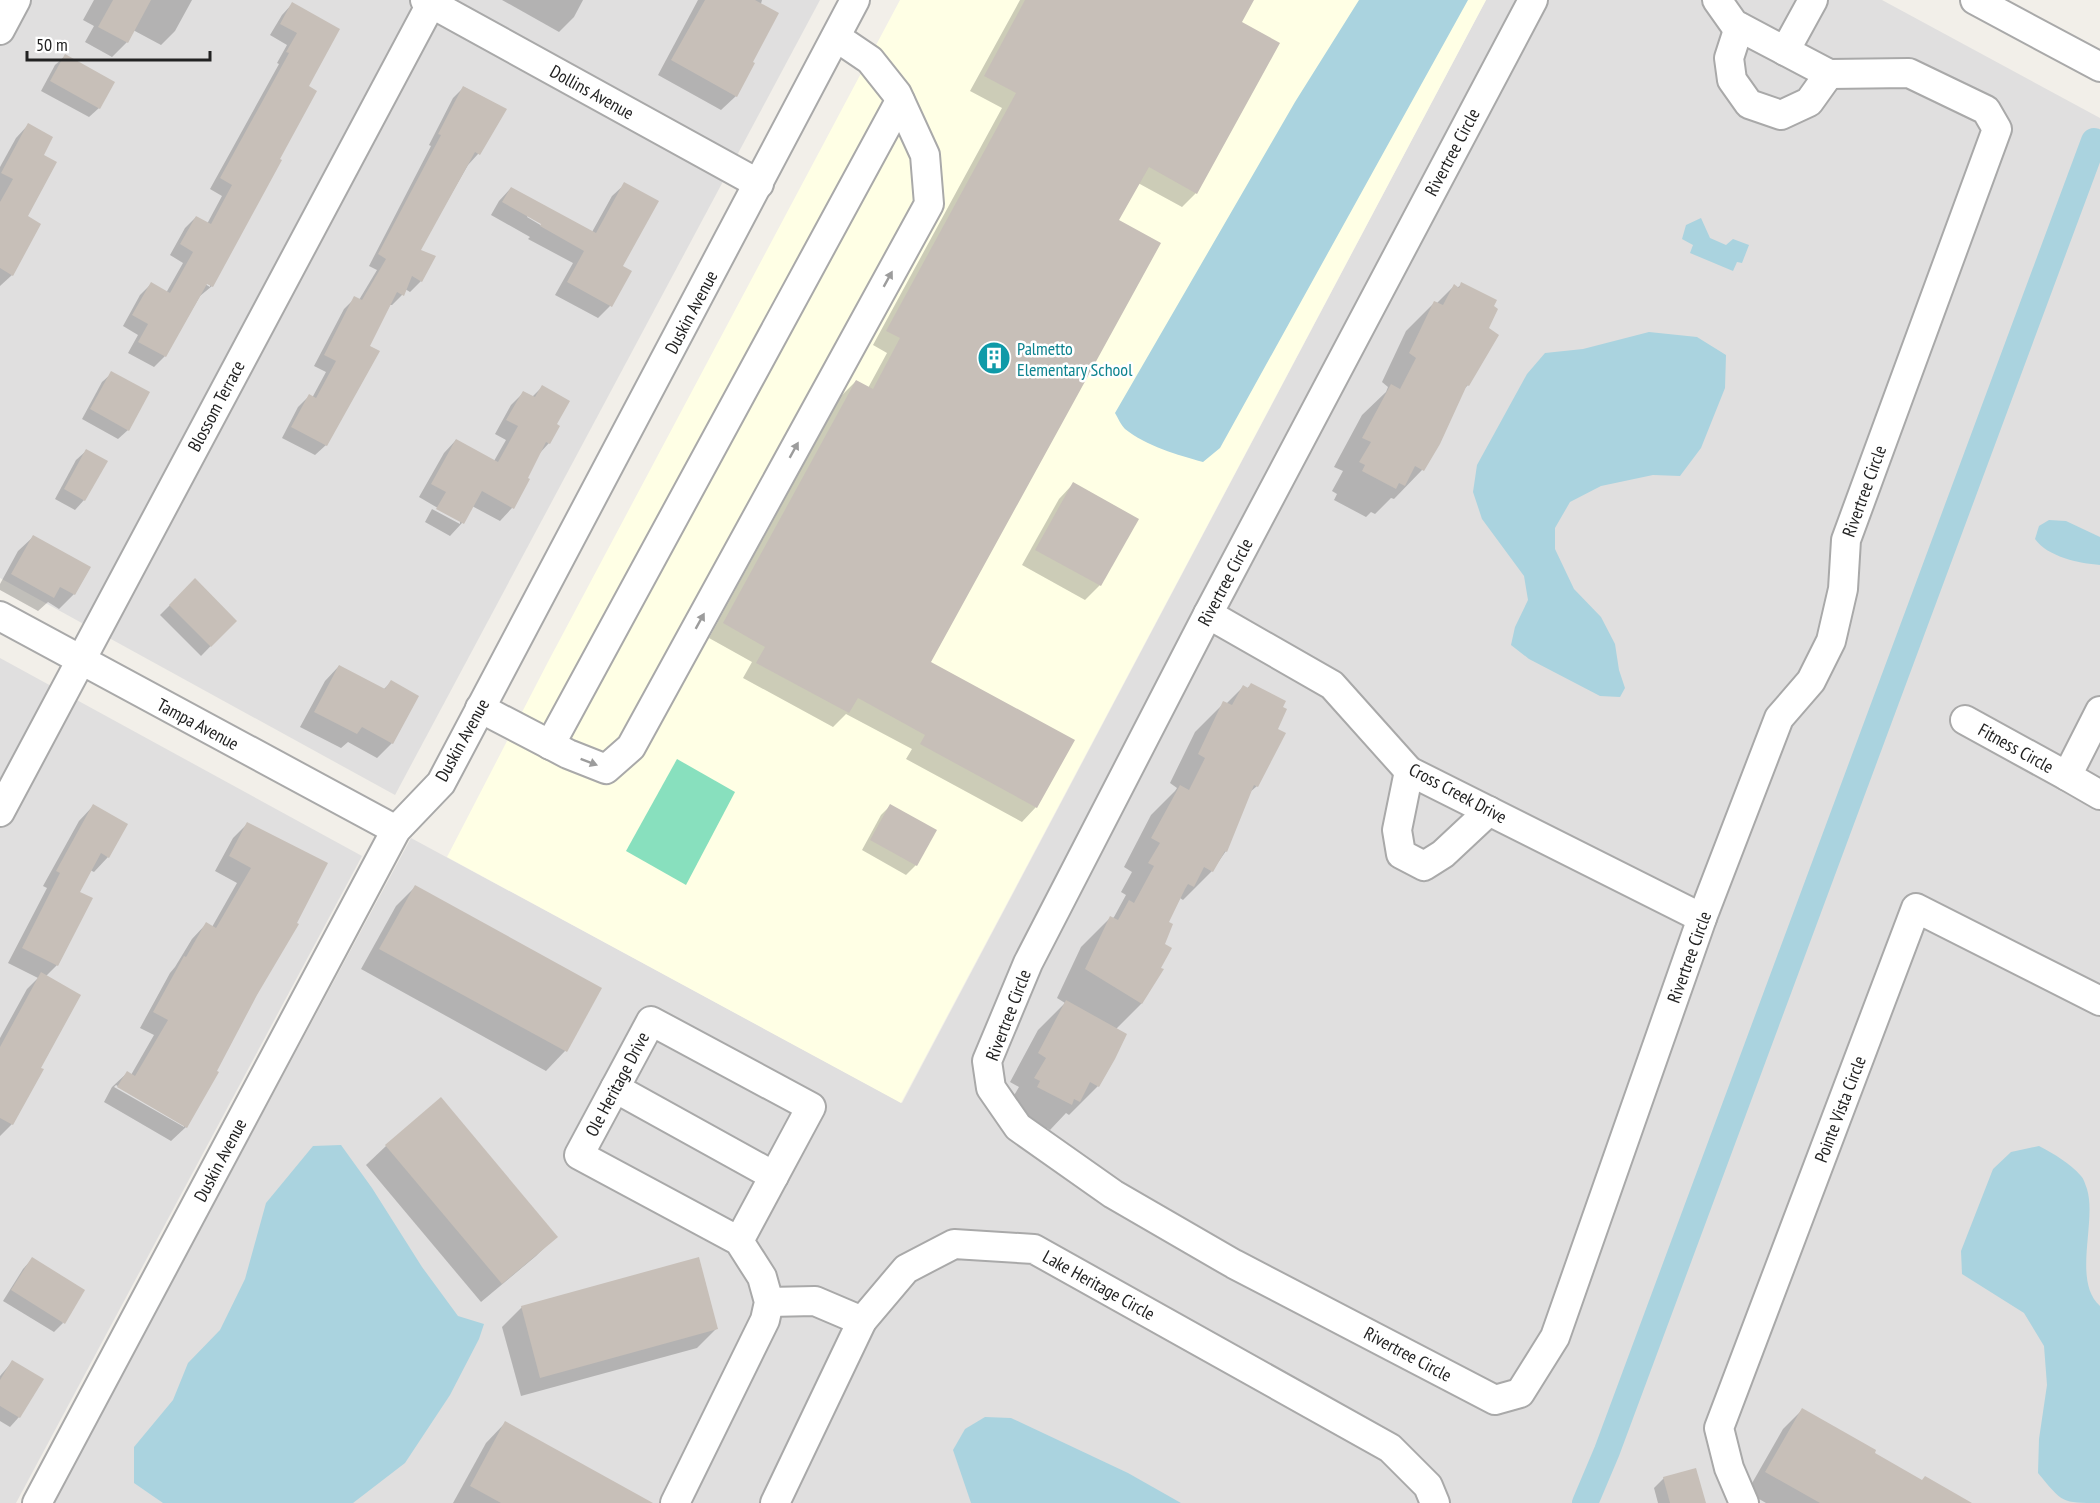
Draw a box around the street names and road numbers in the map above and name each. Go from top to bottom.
street label: Dollins Avenue [546,60,638,124]
street label: Rivertree Circle [1419,104,1485,200]
street label: Duskin Avenue [659,266,723,358]
street label: Blossom Terrace [182,357,250,455]
street label: Rivertree Circle [1837,442,1891,540]
street label: Rivertree Circle [1192,534,1258,630]
street label: Tampa Avenue [153,693,243,755]
street label: Duskin Avenue [430,695,494,785]
street label: Fitness Circle [1974,718,2058,778]
street label: Cross Creek Drive [1405,758,1511,828]
street label: Rivertree Circle [1662,908,1716,1006]
street label: Rivertree Circle [980,966,1036,1064]
street label: Ole Heritage Drive [580,1028,654,1140]
street label: Pointe Vista Circle [1809,1052,1871,1166]
street label: Duskin Avenue [188,1114,252,1206]
street label: Lake Heritage Circle [1039,1245,1159,1325]
street label: Rivertree Circle [1360,1321,1456,1387]

